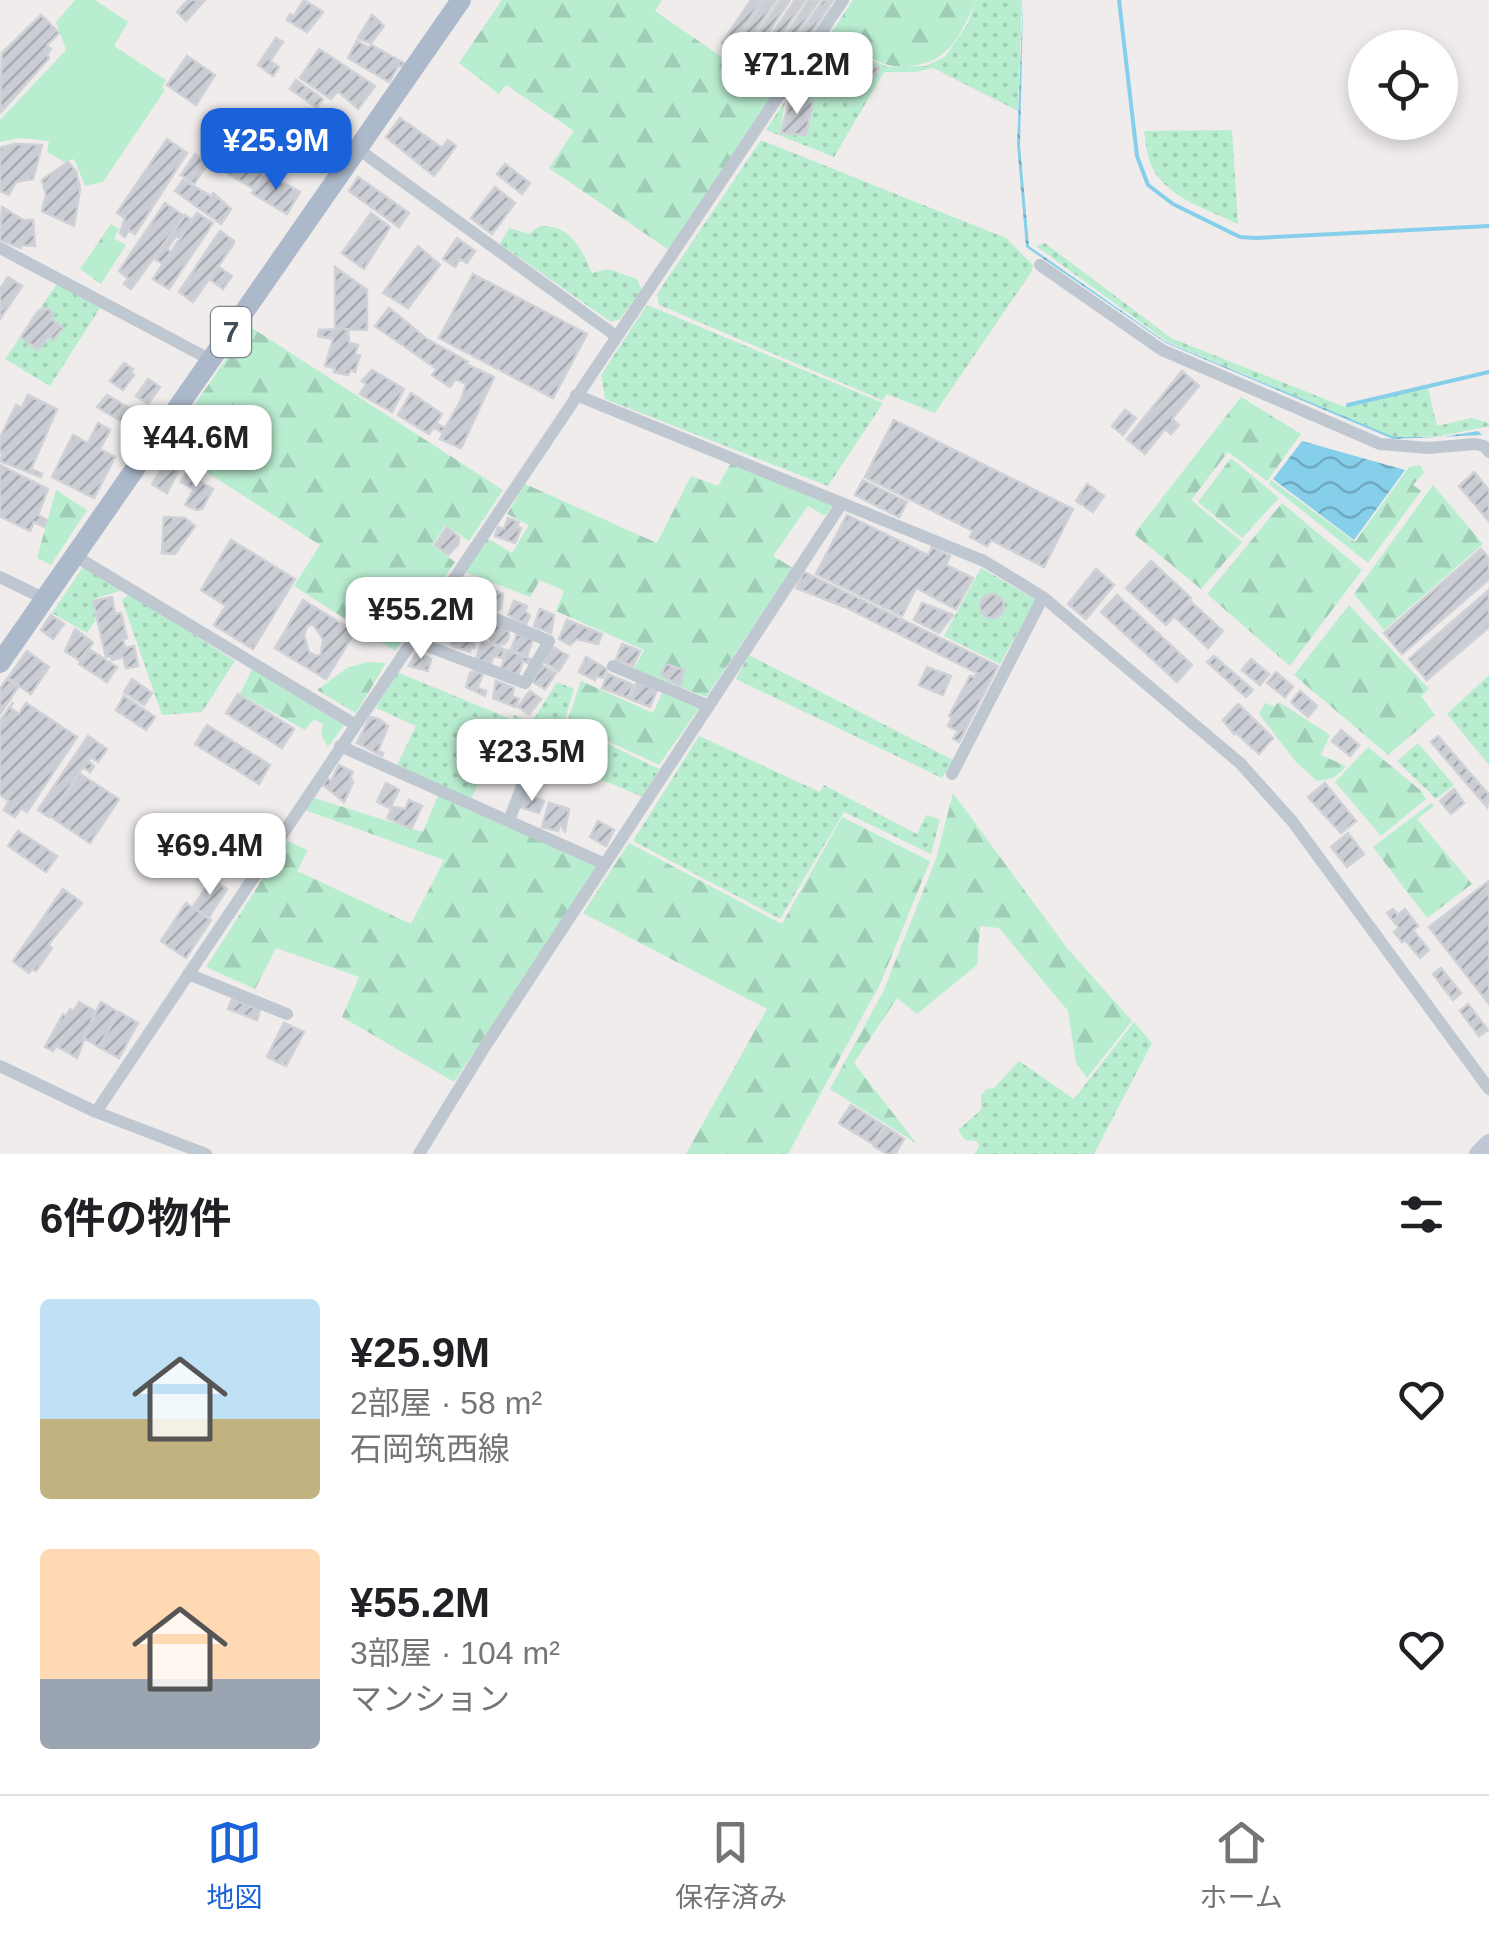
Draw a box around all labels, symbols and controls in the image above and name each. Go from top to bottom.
map controls [1348,30,1458,140]
button: locate [1348,30,1458,140]
pin: ¥71.2M [716,32,878,117]
text: ¥71.2M [744,46,850,82]
pin: ¥25.9M [195,108,357,193]
text: ¥25.9M [223,122,329,158]
road number: 7 [211,307,251,357]
pin: ¥44.6M [115,405,277,490]
text: ¥44.6M [143,419,249,455]
pin: ¥55.2M [340,577,502,662]
text: ¥55.2M [368,591,474,627]
pin: ¥23.5M [451,719,613,804]
text: ¥23.5M [479,733,585,769]
pin: ¥69.4M [129,813,291,898]
text: ¥69.4M [157,827,263,863]
icon: filters [1394,1187,1449,1242]
text: 6件の物件 [40,1195,231,1242]
text: ¥25.9M [350,1329,490,1376]
icon: home [120,1339,240,1459]
icon: heart [1394,1372,1449,1427]
text: 2部屋 · 58 m² [350,1385,542,1421]
text: 石岡筑西線 [350,1431,510,1467]
text: ¥55.2M [350,1579,490,1626]
icon: home [120,1589,240,1709]
icon: heart [1394,1622,1449,1677]
text: 3部屋 · 104 m² [350,1635,560,1671]
text: マンション [350,1681,510,1717]
tab: 地図 [206,1815,262,1915]
tab: 保存済み [675,1815,787,1915]
tab: ホーム [1200,1815,1283,1915]

